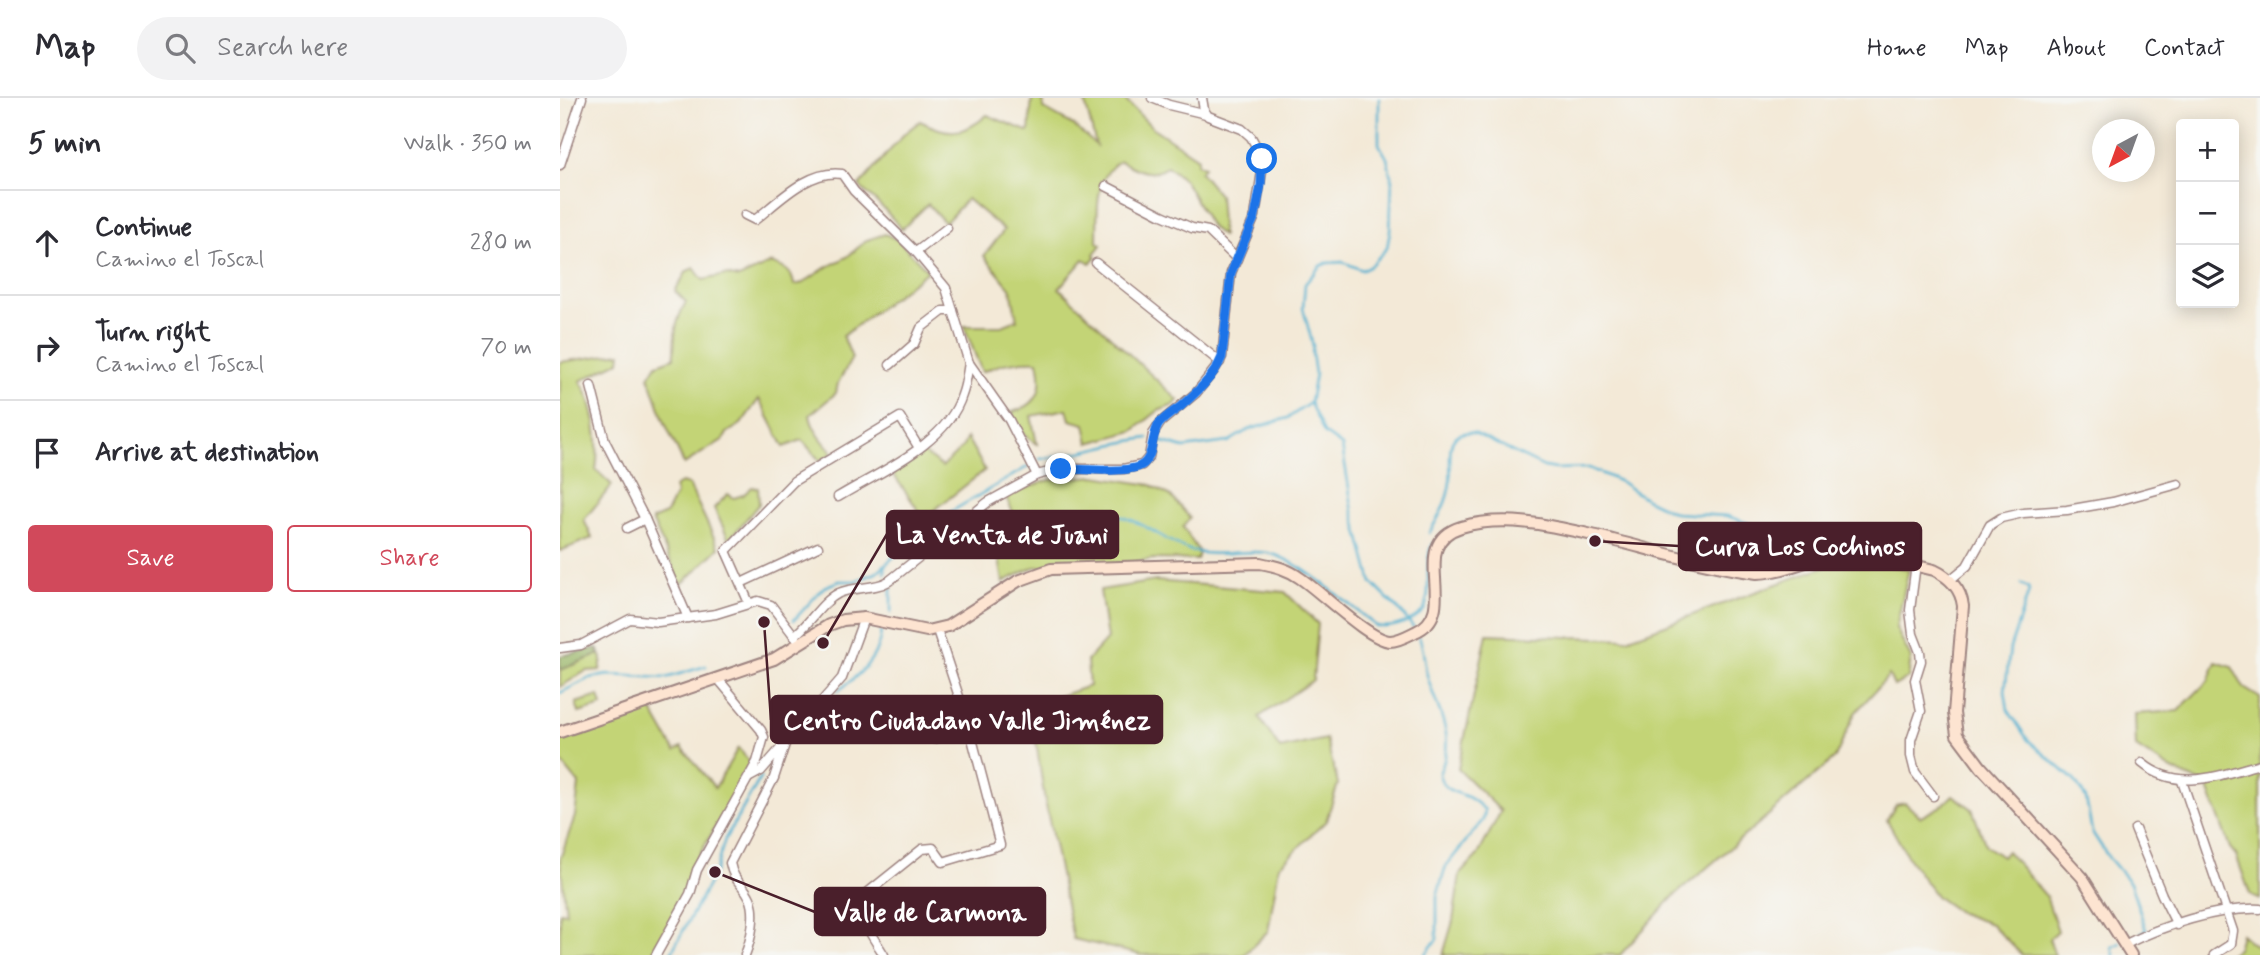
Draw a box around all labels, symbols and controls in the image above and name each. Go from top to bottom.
search box [137,17,627,80]
text: Map [35,26,95,70]
icon: search [161,29,199,67]
text: Search here [217,31,348,65]
text: Home [1867,33,1927,64]
text: Map [1965,33,2009,64]
text: About [2047,33,2106,64]
text: Contact [2144,33,2225,64]
north arrow [2092,119,2155,182]
map controls [2176,119,2239,308]
button: + [2176,119,2239,182]
text: 5 min [28,124,102,163]
text: Walk · 350 m [404,129,532,159]
route start [1246,143,1277,174]
button: − [2176,182,2239,245]
text: Continue [95,211,192,245]
icon: ahead [28,224,66,262]
text: 280 m [470,228,532,258]
text: Camino el Toscal [95,245,264,275]
button: layers [2176,245,2239,308]
text: Turn right [95,316,211,350]
icon: right [28,329,66,367]
text: 70 m [480,333,532,363]
text: Camino el Toscal [95,350,264,380]
icon: arrive [28,434,66,472]
text: Arrive at destination [95,436,319,470]
route end [1045,453,1076,484]
callout: La Venta de Juani [887,511,1118,558]
text: La Venta de Juani [896,519,1108,553]
callout: Curva Los Cochinos [1679,523,1921,570]
button: Save [28,525,273,592]
button: Share [287,525,532,592]
text: Curva Los Cochinos [1695,531,1906,565]
callout: Centro Ciudadano Valle Jiménez [771,696,1162,743]
text: Centro Ciudadano Valle Jiménez [783,705,1151,739]
callout: Valle de Carmona [815,888,1045,935]
text: Valle de Carmona [834,897,1028,931]

